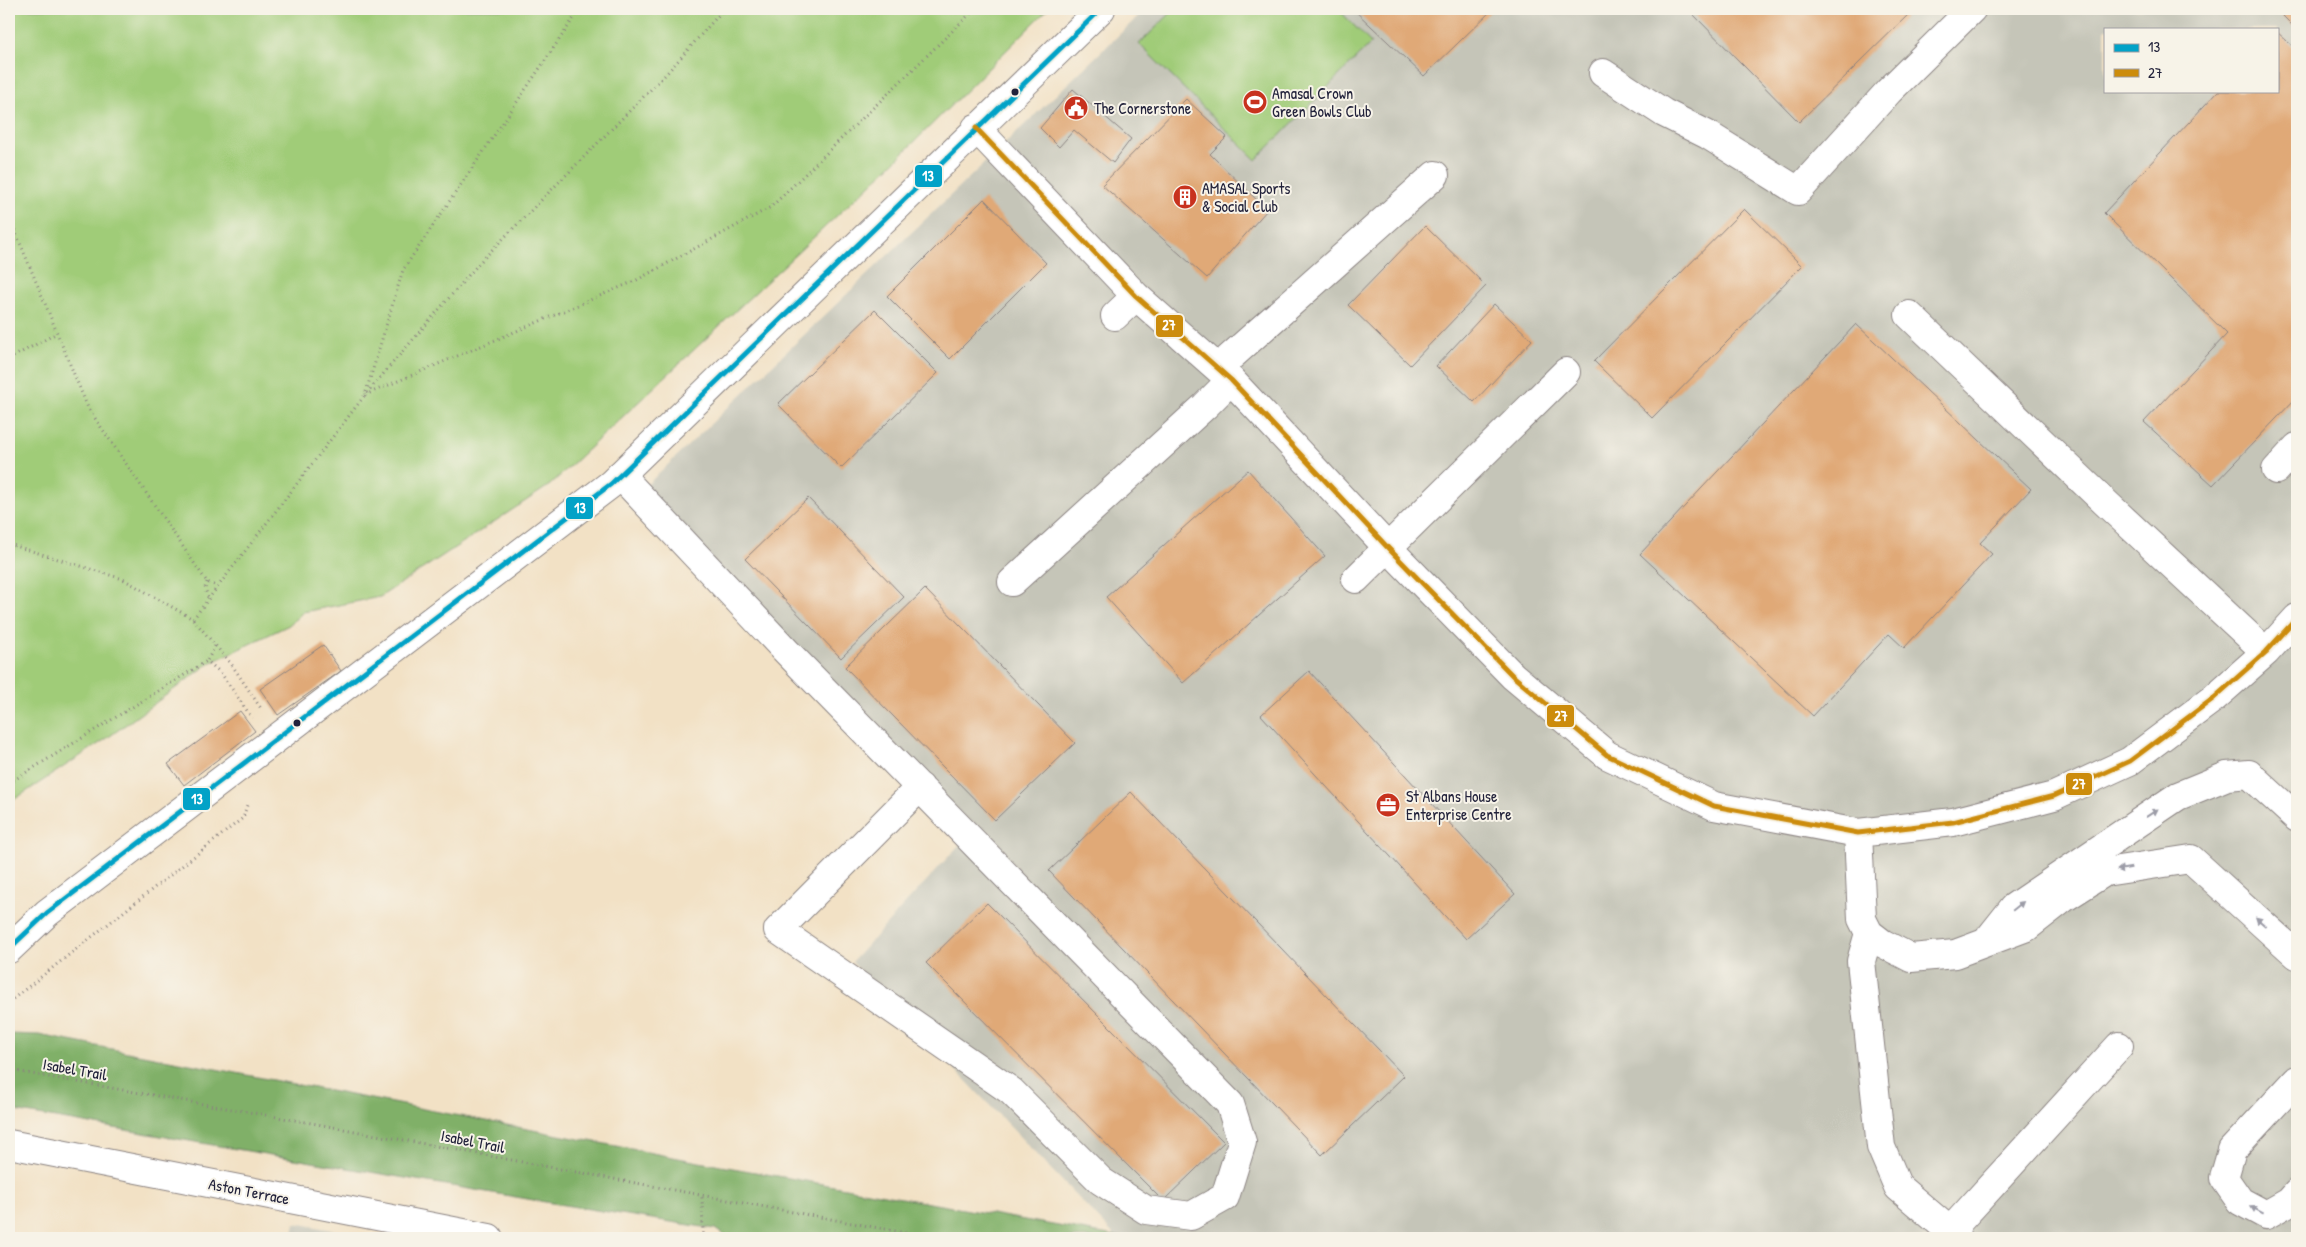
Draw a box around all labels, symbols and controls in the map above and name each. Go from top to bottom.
legend [2104,28,2278,92]
text: 13 [2148,36,2160,57]
text: 27 [2148,62,2162,83]
place label: Amasal Crown Green Bowls Club [1272,82,1372,122]
unlabelled marker [1010,87,1020,97]
sports icon: Amasal Crown Green Bowls Club [1242,89,1268,115]
public building icon: The Cornerstone [1063,95,1089,121]
place label: The Cornerstone [1094,97,1192,119]
line badge: 13 [914,164,943,188]
text: 13 [922,166,934,185]
place label: AMASAL Sports & Social Club [1202,177,1290,217]
building icon: AMASAL Sports & Social Club [1172,184,1198,210]
line badge: 27 [1155,314,1184,338]
text: 27 [1162,315,1176,334]
line badge: 13 [565,496,594,520]
text: 13 [574,498,586,517]
line badge: 27 [1546,704,1575,728]
text: 27 [1554,706,1568,725]
unlabelled marker [292,718,302,728]
line badge: 27 [2065,772,2093,796]
text: 27 [2072,774,2086,793]
place label: St Albans House Enterprise Centre [1406,785,1512,825]
line badge: 13 [182,787,211,811]
text: 13 [191,789,203,808]
office icon: St Albans House Enterprise Centre [1375,792,1401,818]
one-way arrow [2145,808,2159,818]
one-way arrow [2115,865,2131,873]
one-way arrow [2011,900,2024,911]
one-way arrow [2255,917,2268,928]
street label: Isabel Trail [41,1053,110,1086]
street label: Isabel Trail [439,1124,508,1158]
street label: Aston Terrace [207,1172,292,1210]
one-way arrow [2250,1206,2264,1214]

